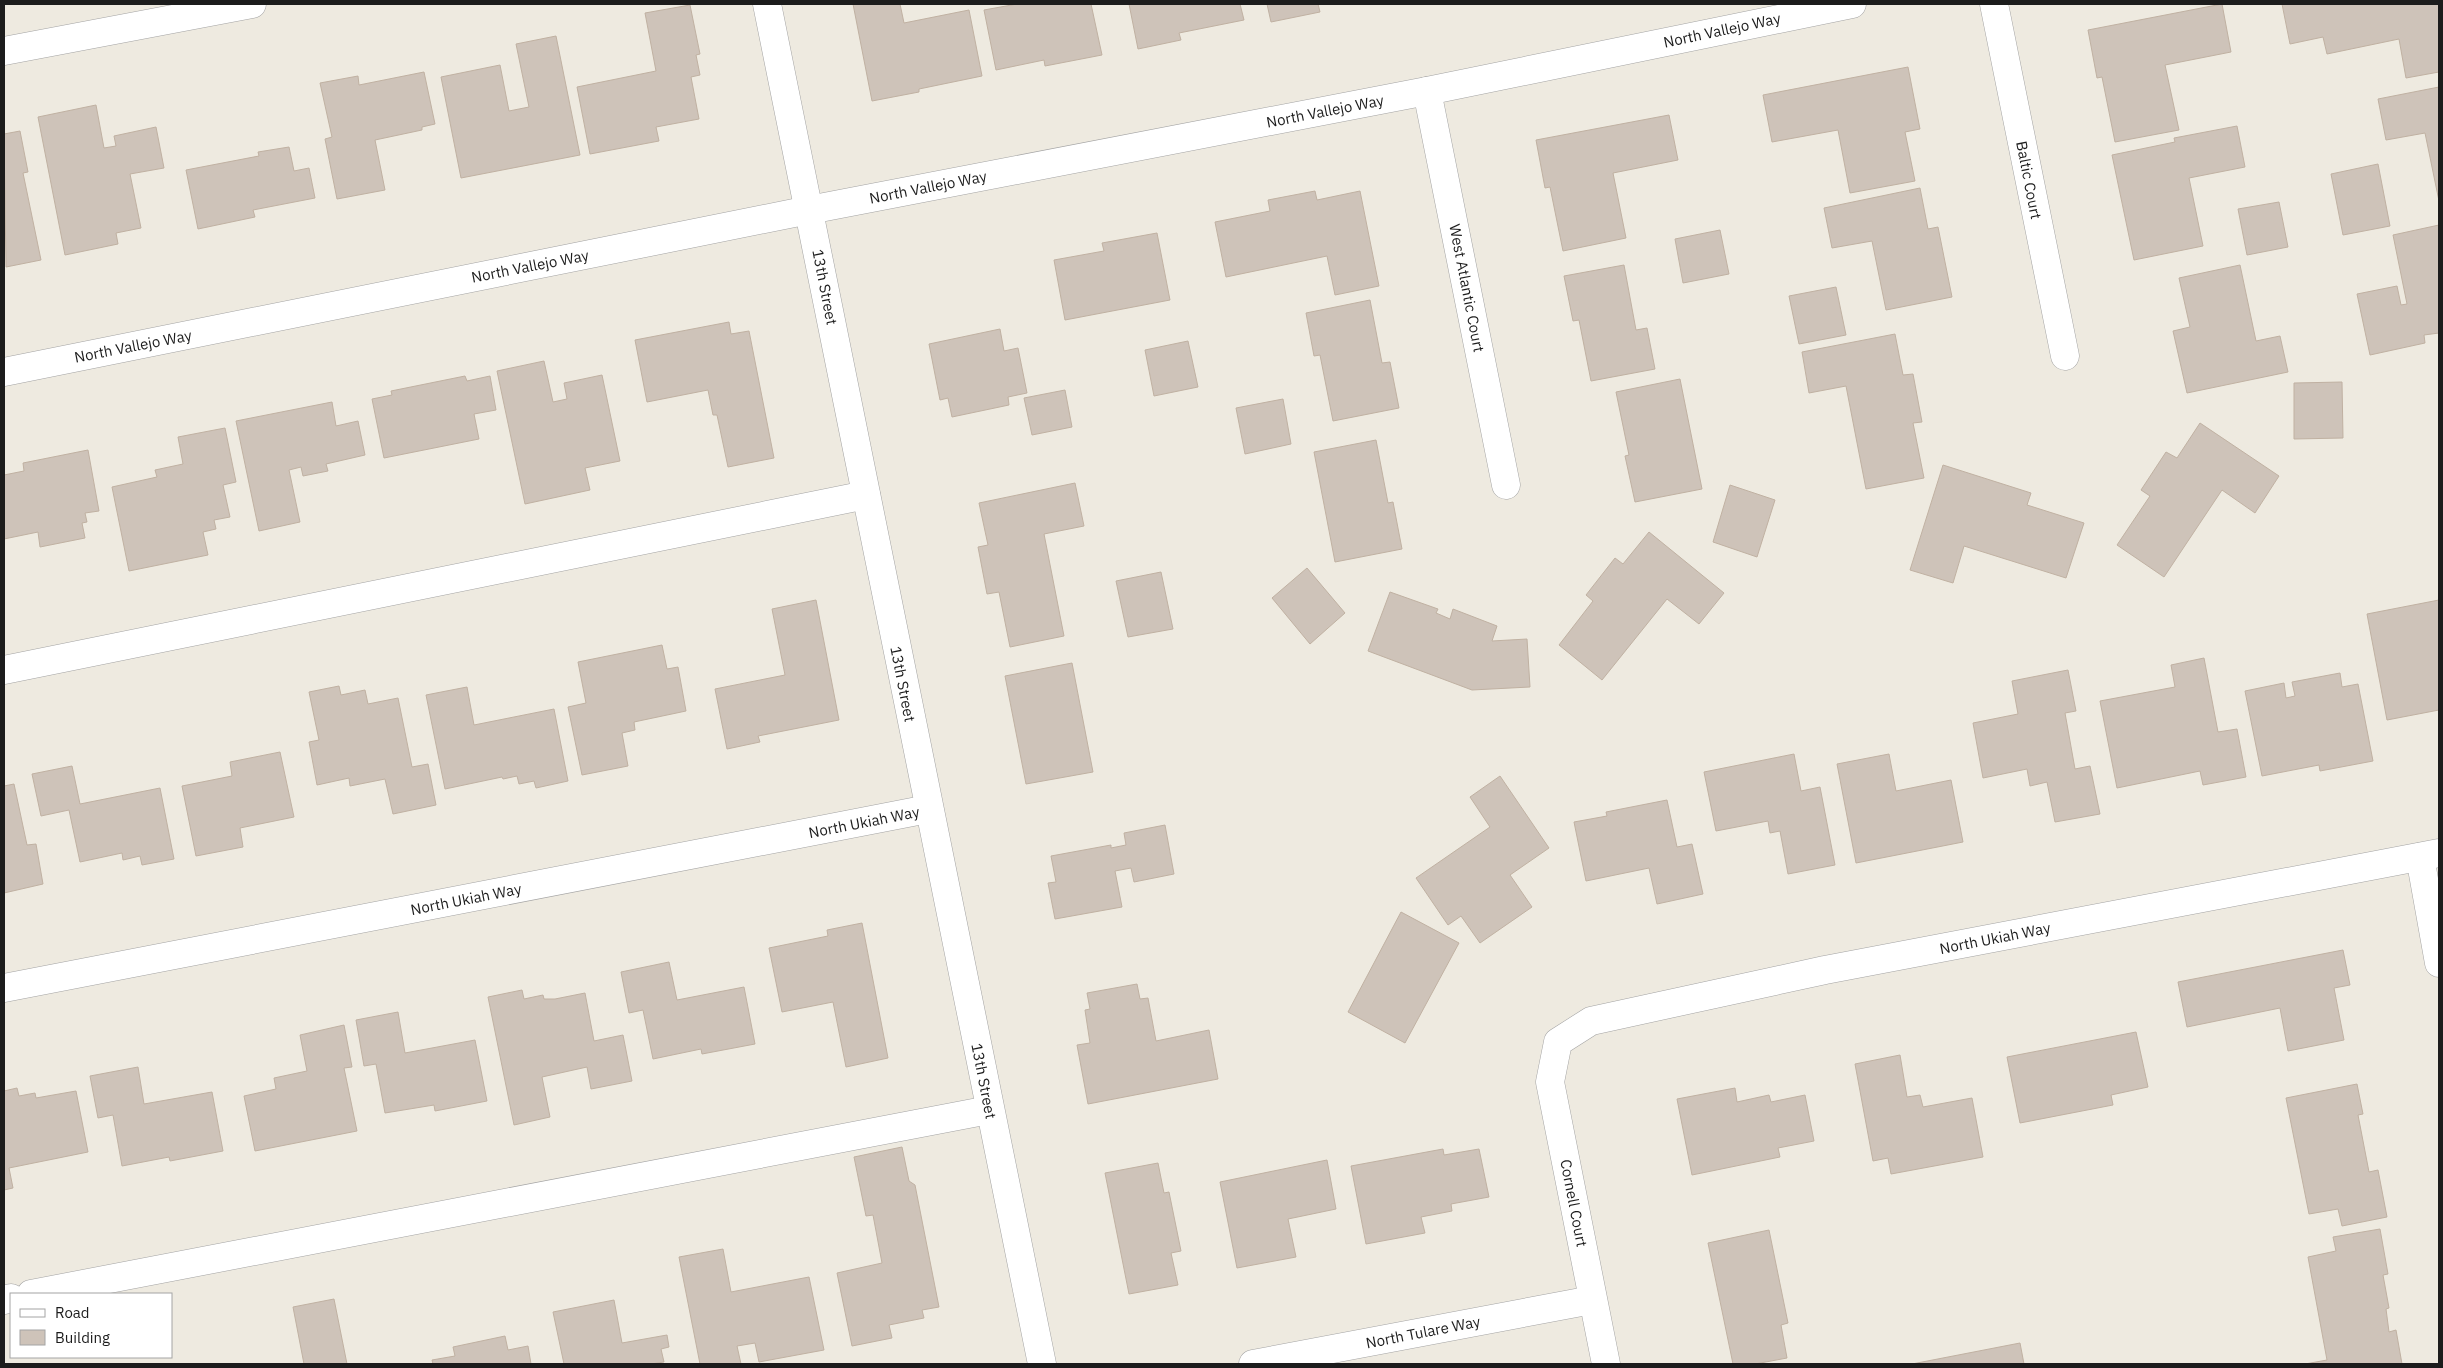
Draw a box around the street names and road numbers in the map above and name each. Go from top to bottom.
street label: North Vallejo Way [1662,8,1783,52]
street label: North Vallejo Way [1265,90,1386,132]
street label: Baltic Court [2012,139,2046,221]
street label: North Vallejo Way [868,166,989,208]
street label: West Atlantic Court [1445,222,1489,354]
street label: North Vallejo Way [470,245,591,287]
street label: 13th Street [808,248,842,326]
street label: North Vallejo Way [73,325,194,367]
street label: 13th Street [886,645,920,723]
street label: North Ukiah Way [807,802,921,842]
street label: North Ukiah Way [409,879,523,919]
street label: North Ukiah Way [1938,918,2052,958]
street label: 13th Street [967,1042,1001,1120]
street label: Cornell Court [1556,1158,1592,1248]
street label: North Tulare Way [1364,1311,1482,1352]

